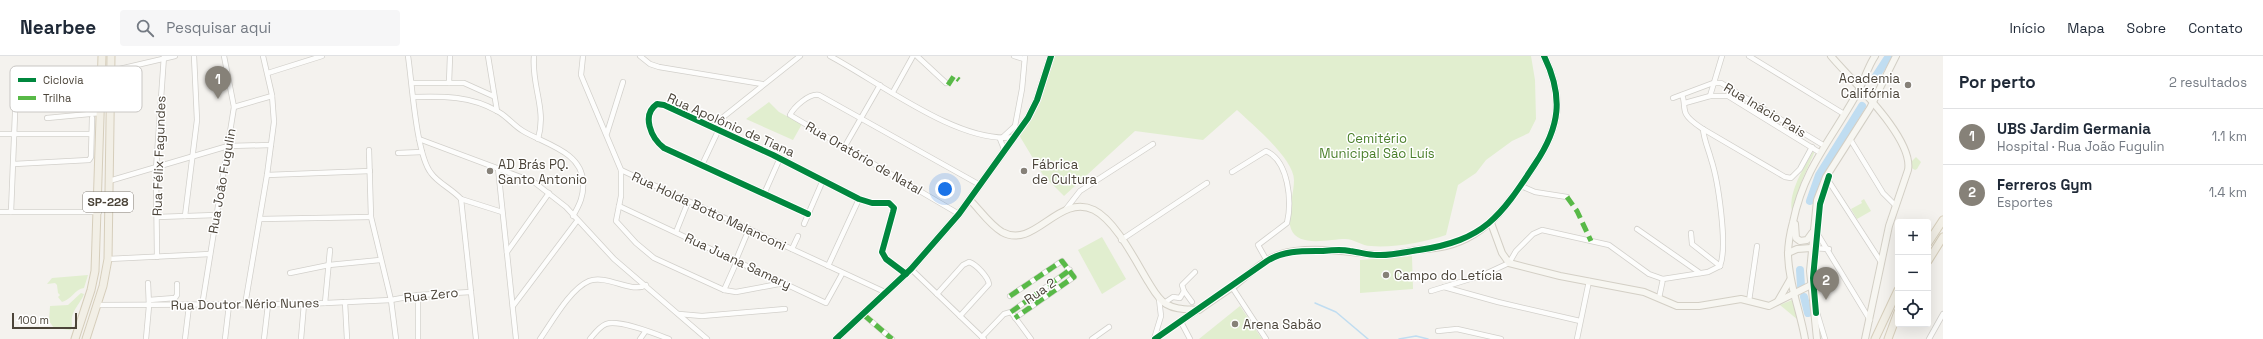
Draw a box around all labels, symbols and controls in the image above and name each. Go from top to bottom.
search box [120,10,400,46]
text: Nearbee [20,15,96,40]
icon: search [134,17,156,39]
text: Pesquisar aqui [166,18,271,37]
text: Início [2009,19,2045,37]
text: Mapa [2067,19,2105,37]
text: Sobre [2127,19,2166,37]
text: Contato [2188,19,2243,37]
legend [10,66,142,112]
pin: 1 [205,66,231,99]
place label: Academia Califórnia [1839,70,1901,102]
text: Por perto [1959,71,2036,93]
text: Ciclovia [43,73,84,87]
text: 2 resultados [2169,74,2247,91]
street label: Rua Inácio Pais [1721,79,1809,141]
marker: Academia Califórnia [1903,80,1913,90]
street label: Rua Apolônio de Tiana [665,89,798,161]
text: Trilha [43,91,72,105]
street label: Rua Félix Fagundes [148,95,170,216]
street label: Rua Oratório de Natal [802,118,926,198]
text: UBS Jardim Germania [1997,119,2151,138]
street label: Rua João Fugulin [204,127,240,235]
text: 1 [1969,128,1975,145]
text: 1.1 km [2212,128,2247,145]
park label: Cemitério Municipal São Luís [1319,130,1435,162]
text: Hospital · Rua João Fugulin [1997,138,2164,155]
place label: AD Brás PQ. Santo Antonio [498,156,587,188]
place label: Fábrica de Cultura [1032,156,1098,188]
marker: AD Brás PQ. Santo Antonio [485,166,495,176]
marker: Fábrica de Cultura [1019,166,1029,176]
street label: Rua Holda Botto Malanconi [629,168,789,254]
text: Ferreros Gym [1997,175,2092,194]
your location [935,179,955,199]
text: 2 [1968,184,1976,201]
text: 1.4 km [2209,184,2247,201]
road number: SP-228 [83,192,133,212]
text: Esportes [1997,194,2053,211]
map controls [1895,219,1931,327]
button: + [1895,219,1931,255]
street label: Rua Juana Samary [682,229,794,293]
button: − [1895,255,1931,291]
place label: Campo do Letícia [1394,267,1503,284]
pin: 2 [1813,267,1839,300]
marker: Campo do Letícia [1381,270,1391,280]
street label: Rua 2 [1021,274,1059,308]
street label: Rua Zero [403,284,459,306]
button: locate [1895,291,1931,327]
street label: Rua Doutor Nério Nunes [171,294,320,314]
scale bar [12,311,77,330]
text: 100 m [18,313,49,327]
place label: Arena Sabão [1243,316,1321,333]
marker: Arena Sabão [1230,319,1240,329]

